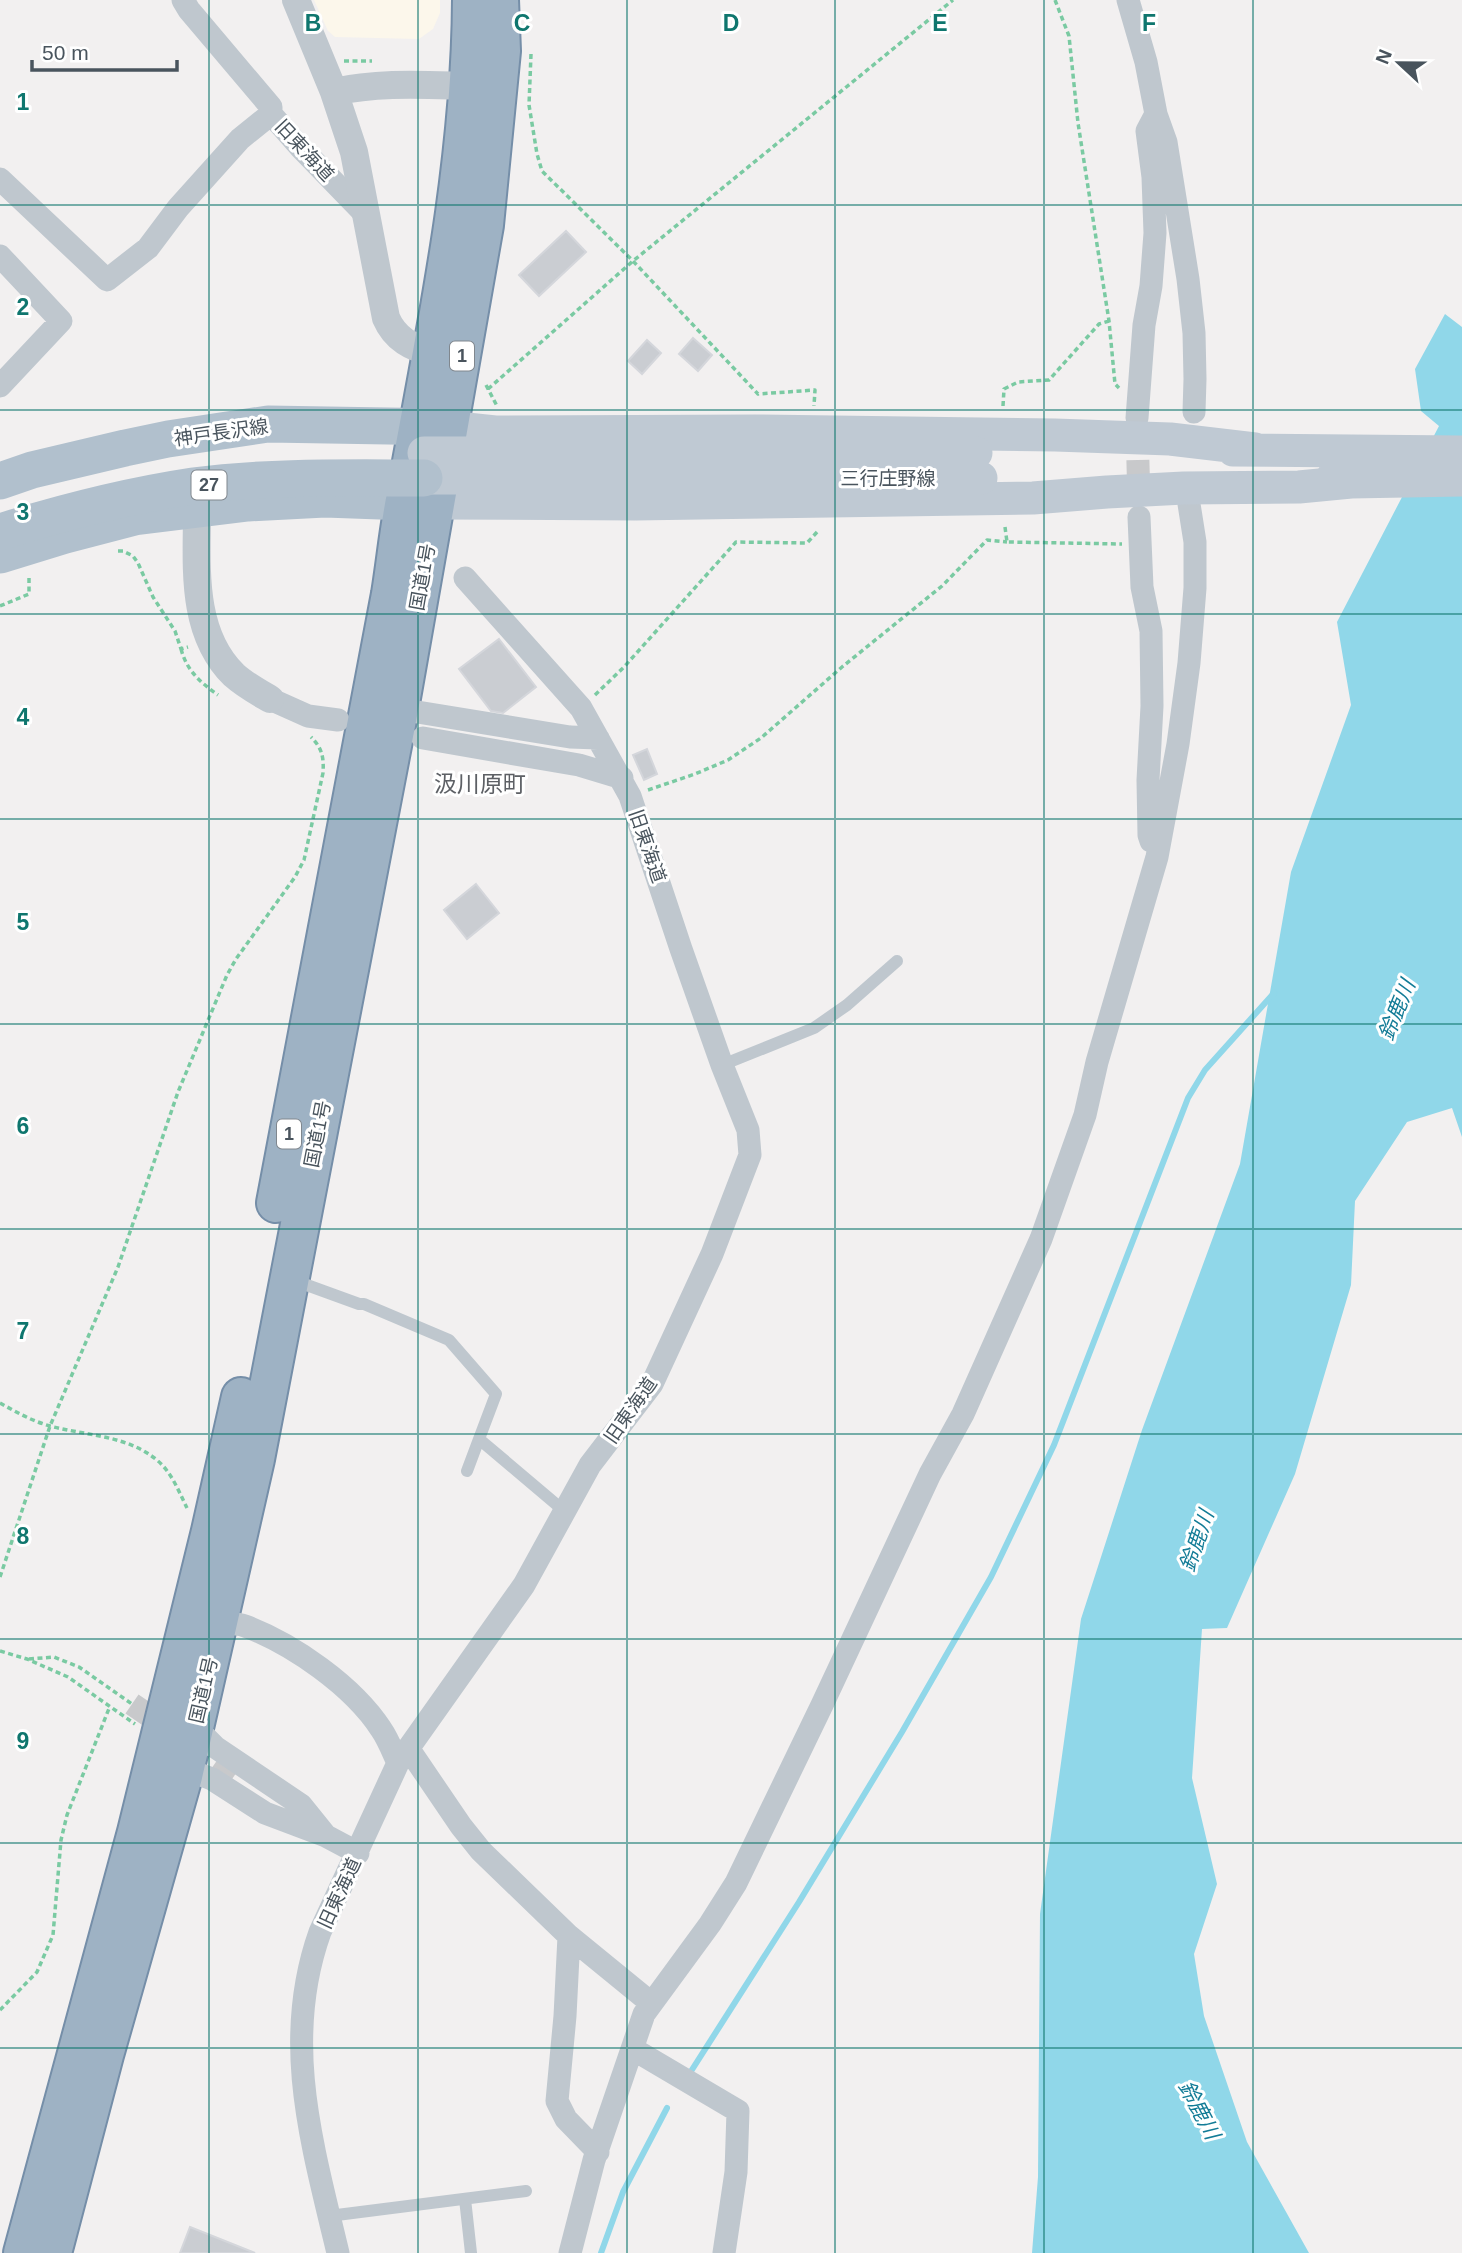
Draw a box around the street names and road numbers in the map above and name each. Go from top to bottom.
street label: 旧東海道 [271,115,338,185]
road number: 1 [450,342,474,370]
street label: 神戸長沢線 [173,415,270,450]
street label: 三行庄野線 [840,468,936,489]
road number: 27 [192,471,227,500]
street label: 国道1号 [406,542,439,612]
street label: 旧東海道 [625,807,670,886]
street label: 国道1号 [301,1099,334,1169]
road number: 1 [277,1120,301,1148]
street label: 旧東海道 [600,1373,661,1447]
street label: 国道1号 [186,1655,221,1725]
street label: 旧東海道 [314,1854,365,1932]

